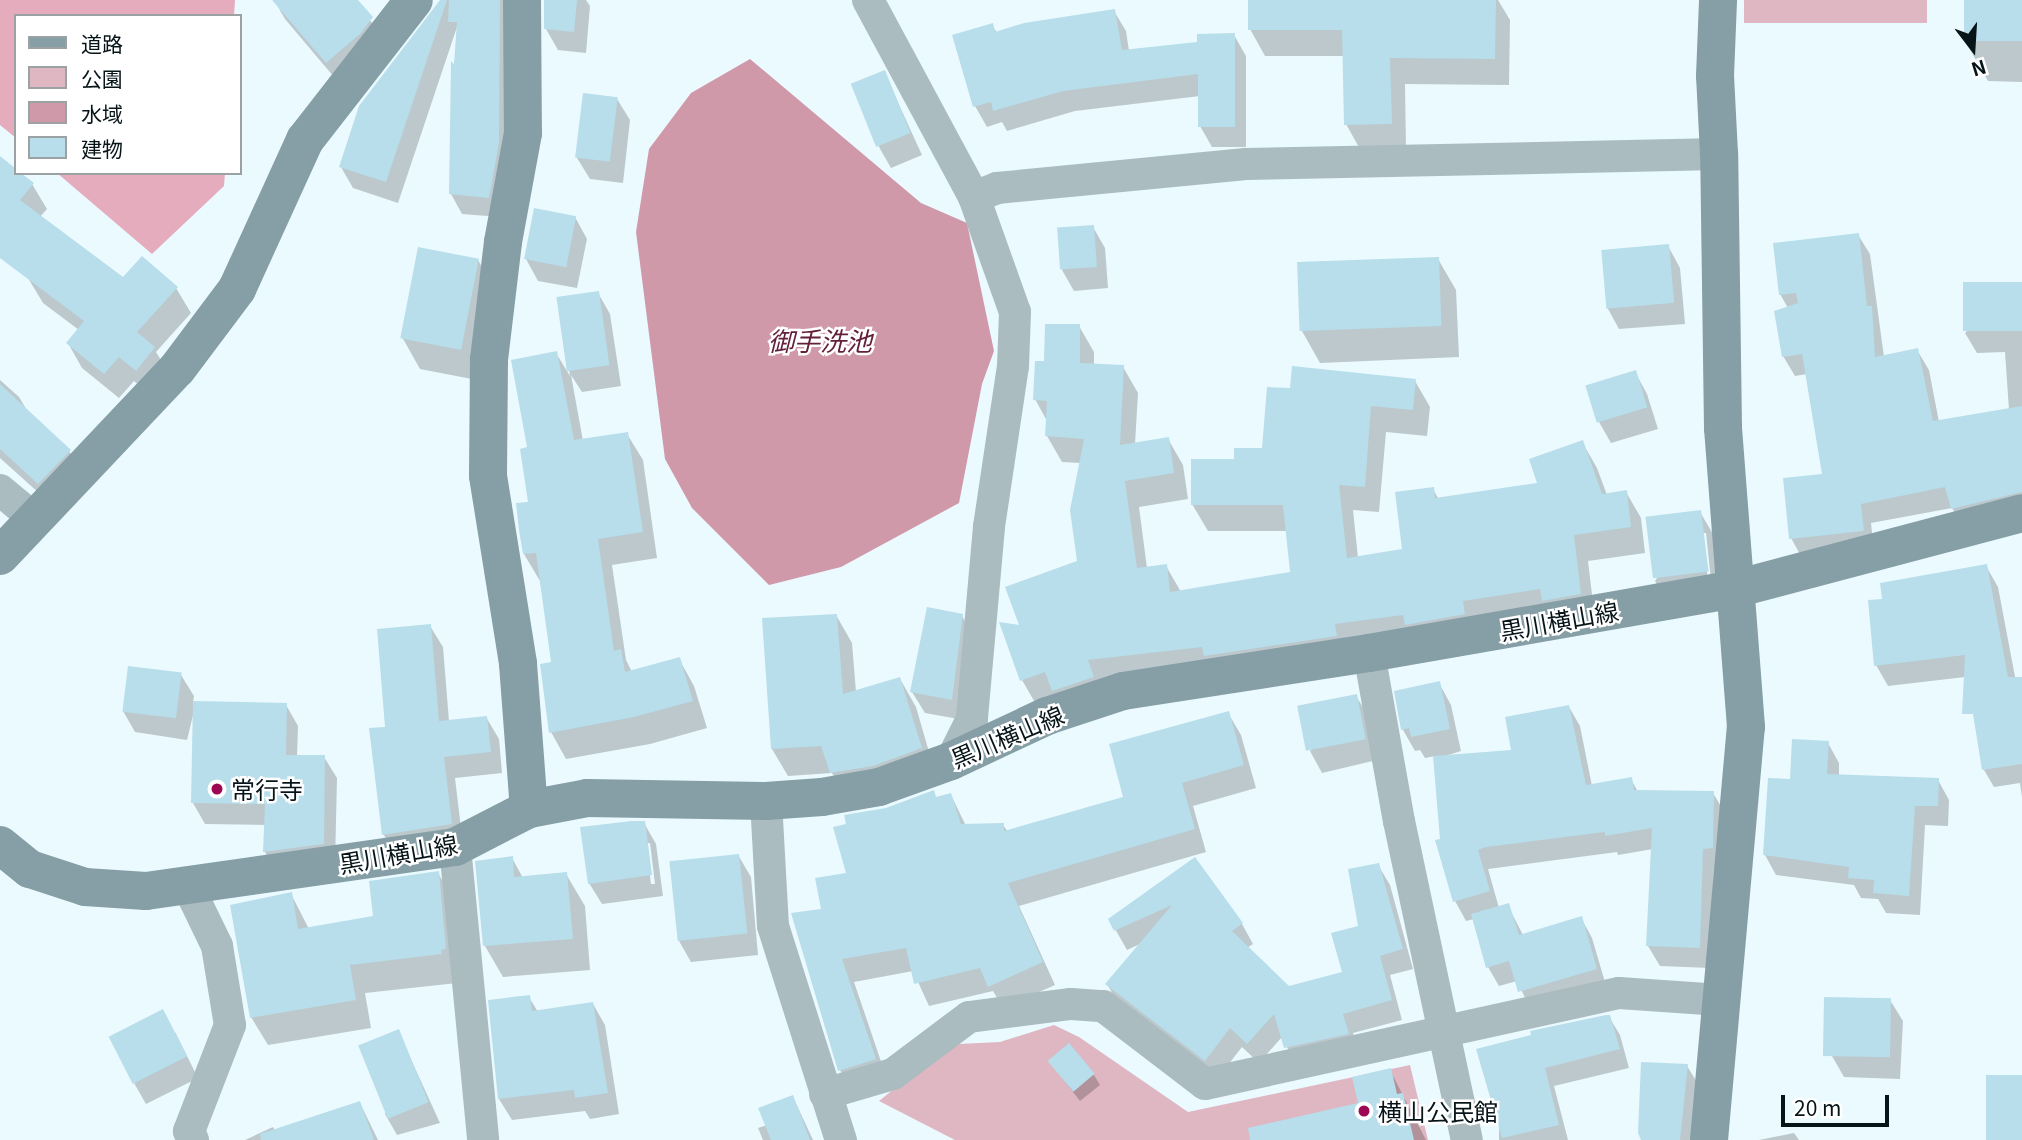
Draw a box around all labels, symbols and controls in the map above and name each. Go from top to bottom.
legend [14,14,242,175]
north arrow [1938,14,2008,84]
text: 道路 [81,28,123,58]
text: N [1969,55,1990,85]
text: 公園 [81,63,123,93]
text: 水域 [81,98,123,128]
text: 建物 [81,133,123,163]
water label: 御手洗池 [768,324,872,356]
street label: 黒川横山線 [1497,595,1621,645]
street label: 黒川横山線 [946,699,1068,773]
place label: 常行寺 [231,775,303,803]
marker: 常行寺 [209,781,225,797]
street label: 黒川横山線 [336,828,460,878]
scale bar [1784,1080,1892,1124]
text: 20 m [1794,1092,1841,1122]
place label: 横山公民館 [1378,1097,1498,1125]
marker: 横山公民館 [1356,1103,1372,1119]

